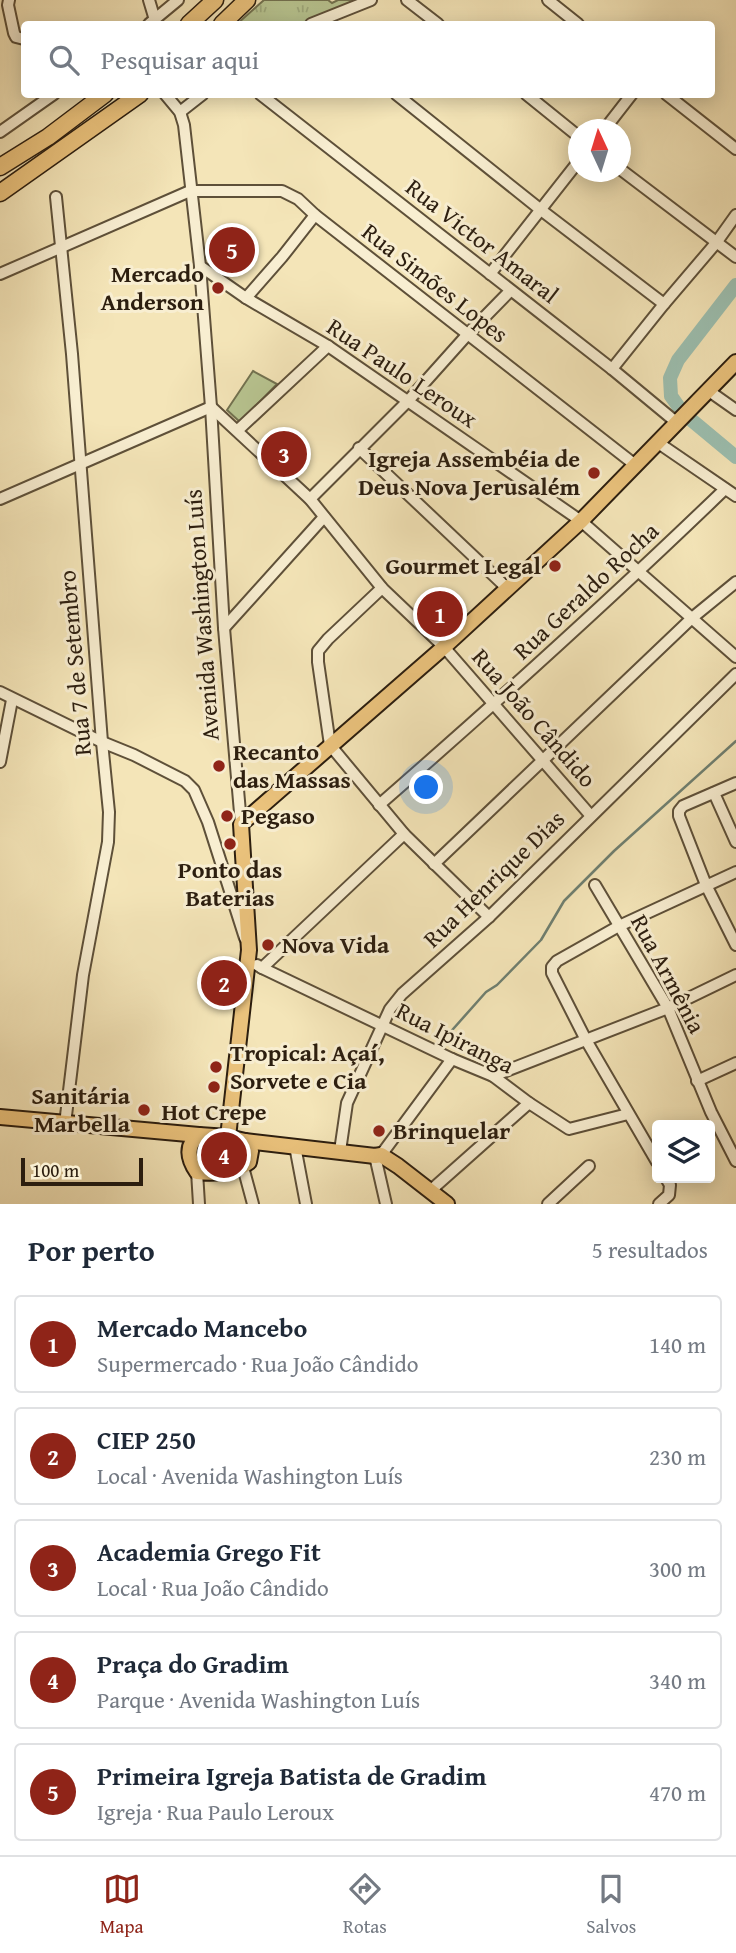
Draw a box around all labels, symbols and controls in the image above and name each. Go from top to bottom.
search box [21,21,715,98]
text: Pesquisar aqui [101,40,259,79]
icon: search [45,41,83,79]
north arrow [568,119,631,182]
street label: Rua Victor Amaral [398,170,566,312]
street label: Rua Simões Lopes [355,214,516,351]
pin: 5 [209,224,255,276]
place label: Mercado Anderson [101,256,204,319]
marker: Mercado Anderson [210,280,226,296]
street label: Rua Paulo Leroux [320,309,485,436]
pin: 3 [261,428,307,480]
place label: Igreja Assembéia de Deus Nova Jerusalém [358,441,580,504]
marker: Igreja Assembéia de Deus Nova Jerusalém [586,465,602,481]
street label: Avenida Washington Luís [175,488,228,742]
street label: Rua Geraldo Rocha [505,513,667,668]
place label: Gourmet Legal [385,548,542,583]
marker: Gourmet Legal [547,558,563,574]
street label: Rua 7 de Setembro [49,569,100,757]
pin: 1 [417,588,463,640]
street label: Rua João Cândido [464,640,605,795]
place label: Recanto das Massas [233,734,351,797]
marker: Recanto das Massas [211,758,227,774]
your location [409,770,443,804]
place label: Pegaso [241,798,315,833]
street label: Rua Henrique Dias [415,802,572,956]
marker: Pegaso [219,808,235,824]
marker: Ponto das Baterias [222,836,238,852]
place label: Ponto das Baterias [178,852,282,915]
street label: Rua Armênia [622,908,715,1040]
place label: Nova Vida [282,927,390,962]
marker: Nova Vida [260,937,276,953]
pin: 2 [201,957,247,1009]
street label: Rua Ipiranga [390,993,521,1083]
place label: Tropical: Açaí, Sorvete e Cia [230,1035,385,1098]
marker: Tropical: Açaí, Sorvete e Cia [208,1059,224,1075]
place label: Sanitária Marbella [31,1078,131,1141]
marker: Hot Crepe [206,1079,222,1095]
place label: Hot Crepe [161,1094,267,1129]
marker: Sanitária Marbella [136,1102,152,1118]
place label: Brinquelar [393,1113,510,1148]
map controls [652,1120,715,1183]
button: layers [652,1120,715,1183]
marker: Brinquelar [371,1123,387,1139]
pin: 4 [201,1129,247,1181]
scale bar [21,1155,144,1187]
text: 100 m [32,1156,79,1184]
text: Por perto [28,1228,155,1272]
text: 5 resultados [592,1233,708,1266]
text: Mercado Mancebo [97,1308,307,1347]
text: 1 [47,1328,59,1361]
text: 140 m [649,1328,706,1361]
text: Supermercado · Rua João Cândido [97,1347,418,1380]
text: CIEP 250 [97,1420,196,1459]
text: 2 [47,1440,59,1473]
text: 230 m [649,1440,706,1473]
text: Local · Avenida Washington Luís [97,1459,403,1492]
text: Academia Grego Fit [97,1532,321,1571]
text: 3 [47,1552,59,1585]
text: 300 m [649,1552,706,1585]
text: Local · Rua João Cândido [97,1571,329,1604]
text: Praça do Gradim [97,1644,289,1683]
text: 4 [47,1664,59,1697]
text: 340 m [649,1664,706,1697]
text: Parque · Avenida Washington Luís [97,1683,420,1716]
text: Primeira Igreja Batista de Gradim [97,1756,486,1795]
text: 5 [47,1776,59,1809]
text: 470 m [649,1776,706,1809]
text: Igreja · Rua Paulo Leroux [97,1795,334,1828]
tab: Mapa [100,1870,144,1940]
tab: Rotas [343,1870,387,1940]
tab: Salvos [586,1870,636,1940]

